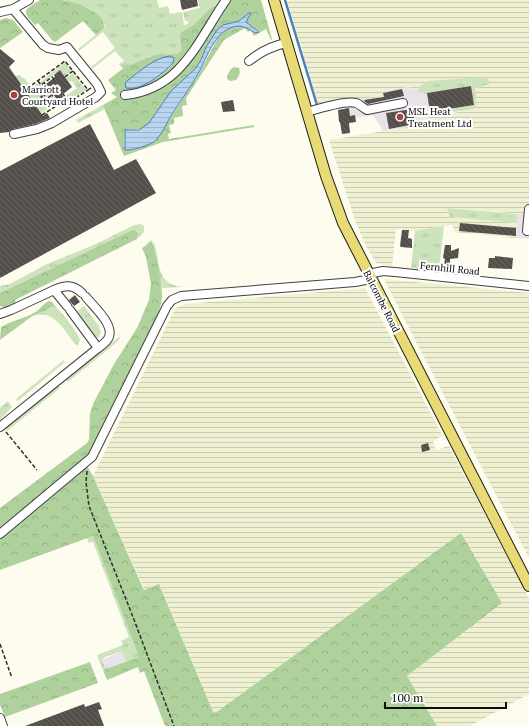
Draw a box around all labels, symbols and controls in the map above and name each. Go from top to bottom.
place label: Marriott Courtyard Hotel [22,83,93,108]
marker: Marriott Courtyard Hotel [9,90,19,100]
place label: MSL Heat Treatment Ltd [408,105,472,130]
marker: MSL Heat Treatment Ltd [395,112,405,122]
street label: Fernhill Road [419,259,481,278]
street label: Balcombe Road [360,268,403,335]
scale bar [385,684,506,710]
text: 100 m [391,690,424,705]

